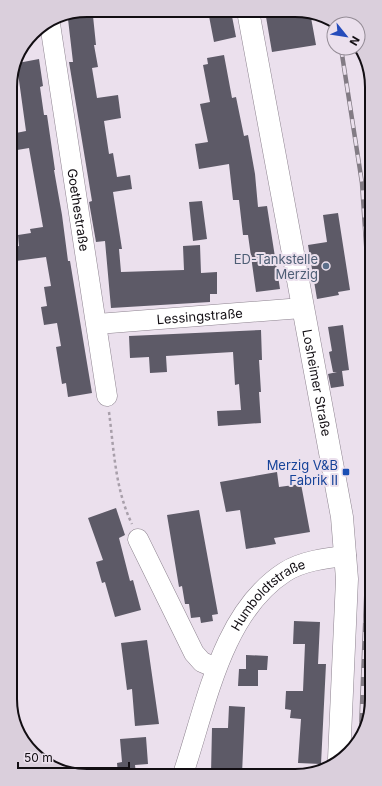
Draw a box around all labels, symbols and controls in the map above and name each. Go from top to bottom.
north arrow [326,16,366,56]
text: N [347,34,363,48]
street label: Goethestraße [64,167,93,252]
place label: ED-Tankstelle Merzig [234,251,318,282]
marker: ED-Tankstelle Merzig [321,261,331,271]
street label: Lessingstraße [156,305,243,327]
street label: Losheimer Straße [299,328,335,437]
place label: Merzig V&B Fabrik II [267,457,338,488]
marker: Merzig V&B Fabrik II [341,467,351,477]
street label: Humboldtstraße [227,556,307,633]
scale bar [18,744,129,770]
text: 50 m [24,750,53,765]

